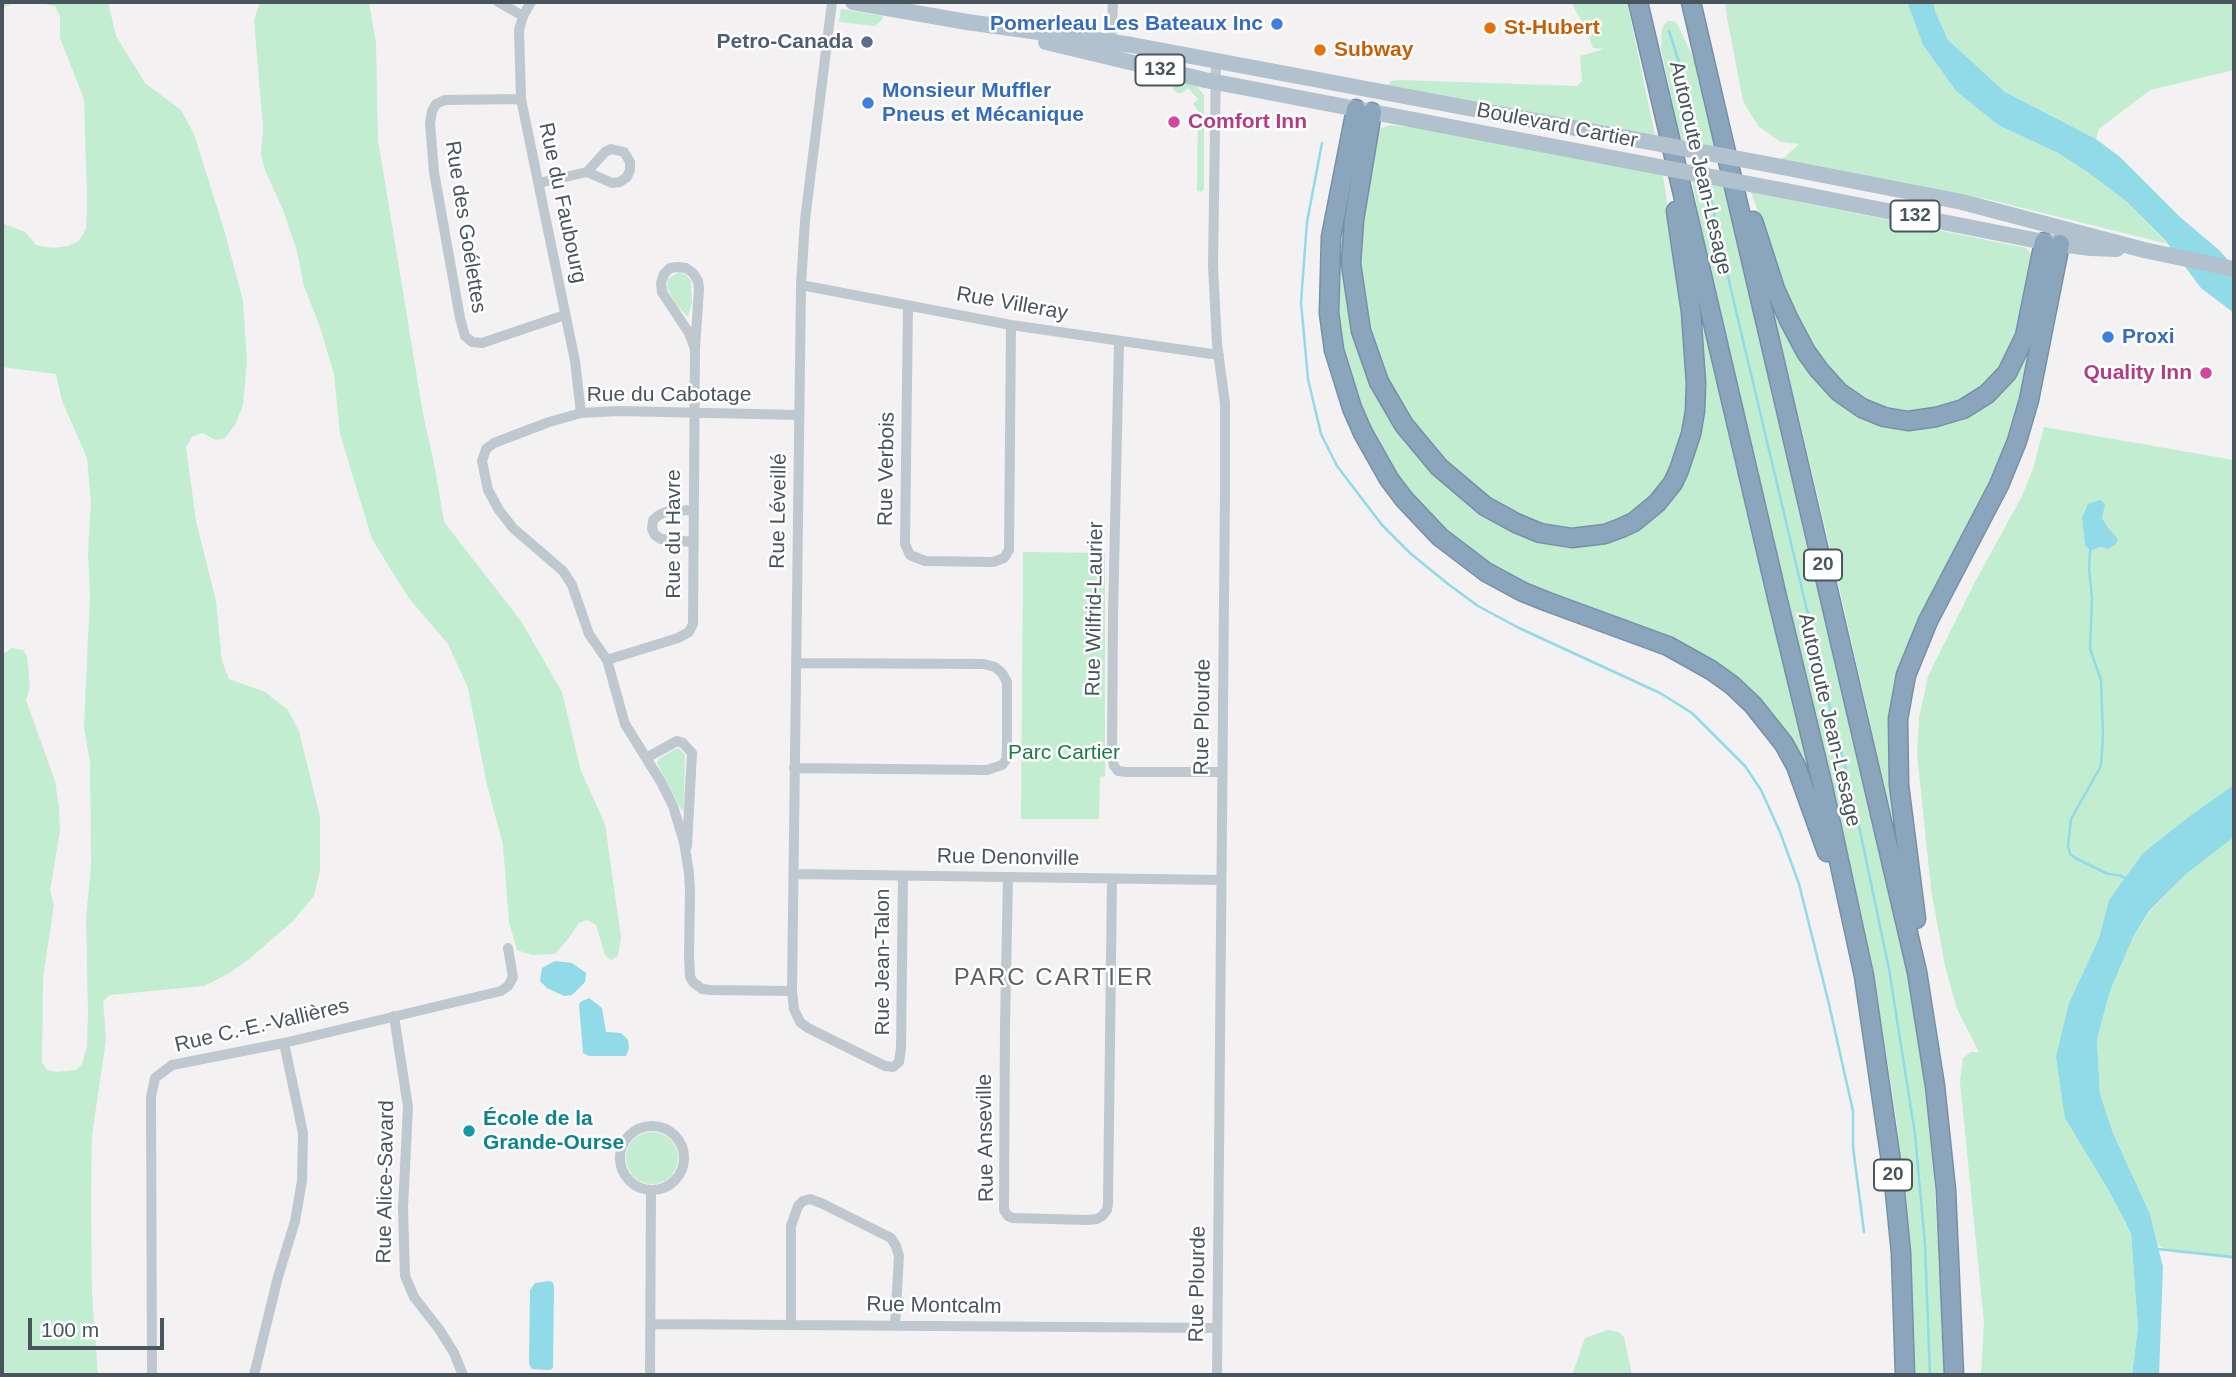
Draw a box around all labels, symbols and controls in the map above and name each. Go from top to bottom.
place label: Pomerleau Les Bateaux Inc [990,11,1263,37]
place label: St-Hubert [1504,15,1600,41]
marker: Pomerleau Les Bateaux Inc [1269,16,1285,32]
marker: St-Hubert [1482,20,1498,36]
place label: Petro-Canada [716,29,853,55]
marker: Petro-Canada [859,34,875,50]
place label: Subway [1334,37,1413,63]
marker: Subway [1312,42,1328,58]
road number: 132 [1136,54,1184,86]
street label: Autoroute Jean-Lesage [1663,59,1737,277]
place label: Monsieur Muffler Pneus et Mécanique [882,78,1084,128]
marker: Monsieur Muffler Pneus et Mécanique [860,95,876,111]
street label: Boulevard Cartier [1474,98,1640,154]
place label: Comfort Inn [1188,109,1307,135]
marker: Comfort Inn [1166,114,1182,130]
street label: Rue du Faubourg [533,120,591,286]
street label: Rue des Goélettes [439,139,491,315]
road number: 132 [1890,200,1940,232]
street label: Rue Villeray [954,282,1070,326]
place label: Proxi [2122,324,2175,350]
marker: Proxi [2100,329,2116,345]
place label: Quality Inn [2083,360,2192,386]
marker: Quality Inn [2198,365,2214,381]
street label: Rue du Cabotage [587,382,751,408]
street label: Rue Verbois [873,412,901,526]
street label: Rue Léveillé [765,453,793,569]
street label: Rue du Havre [661,469,687,599]
street label: Rue Wilfrid-Laurier [1081,521,1109,697]
road number: 20 [1804,550,1842,580]
street label: Autoroute Jean-Lesage [1792,611,1866,829]
street label: Rue Plourde [1189,658,1217,776]
park label: Parc Cartier [1008,740,1120,766]
street label: Rue Denonville [937,844,1079,872]
street label: Rue Jean-Talon [870,888,896,1036]
district label: PARC CARTIER [955,964,1153,992]
street label: Rue C.-E.-Vallières [172,994,352,1058]
street label: Rue Anseville [972,1074,1000,1202]
street label: Rue Alice-Savard [372,1100,400,1264]
place label: École de la Grande-Ourse [483,1106,624,1156]
marker: École de la Grande-Ourse [461,1123,477,1139]
road number: 20 [1874,1160,1912,1190]
street label: Rue Plourde [1184,1225,1212,1343]
street label: Rue Montcalm [866,1292,1002,1320]
scale bar [32,1304,168,1348]
text: 100 m [41,1318,99,1341]

